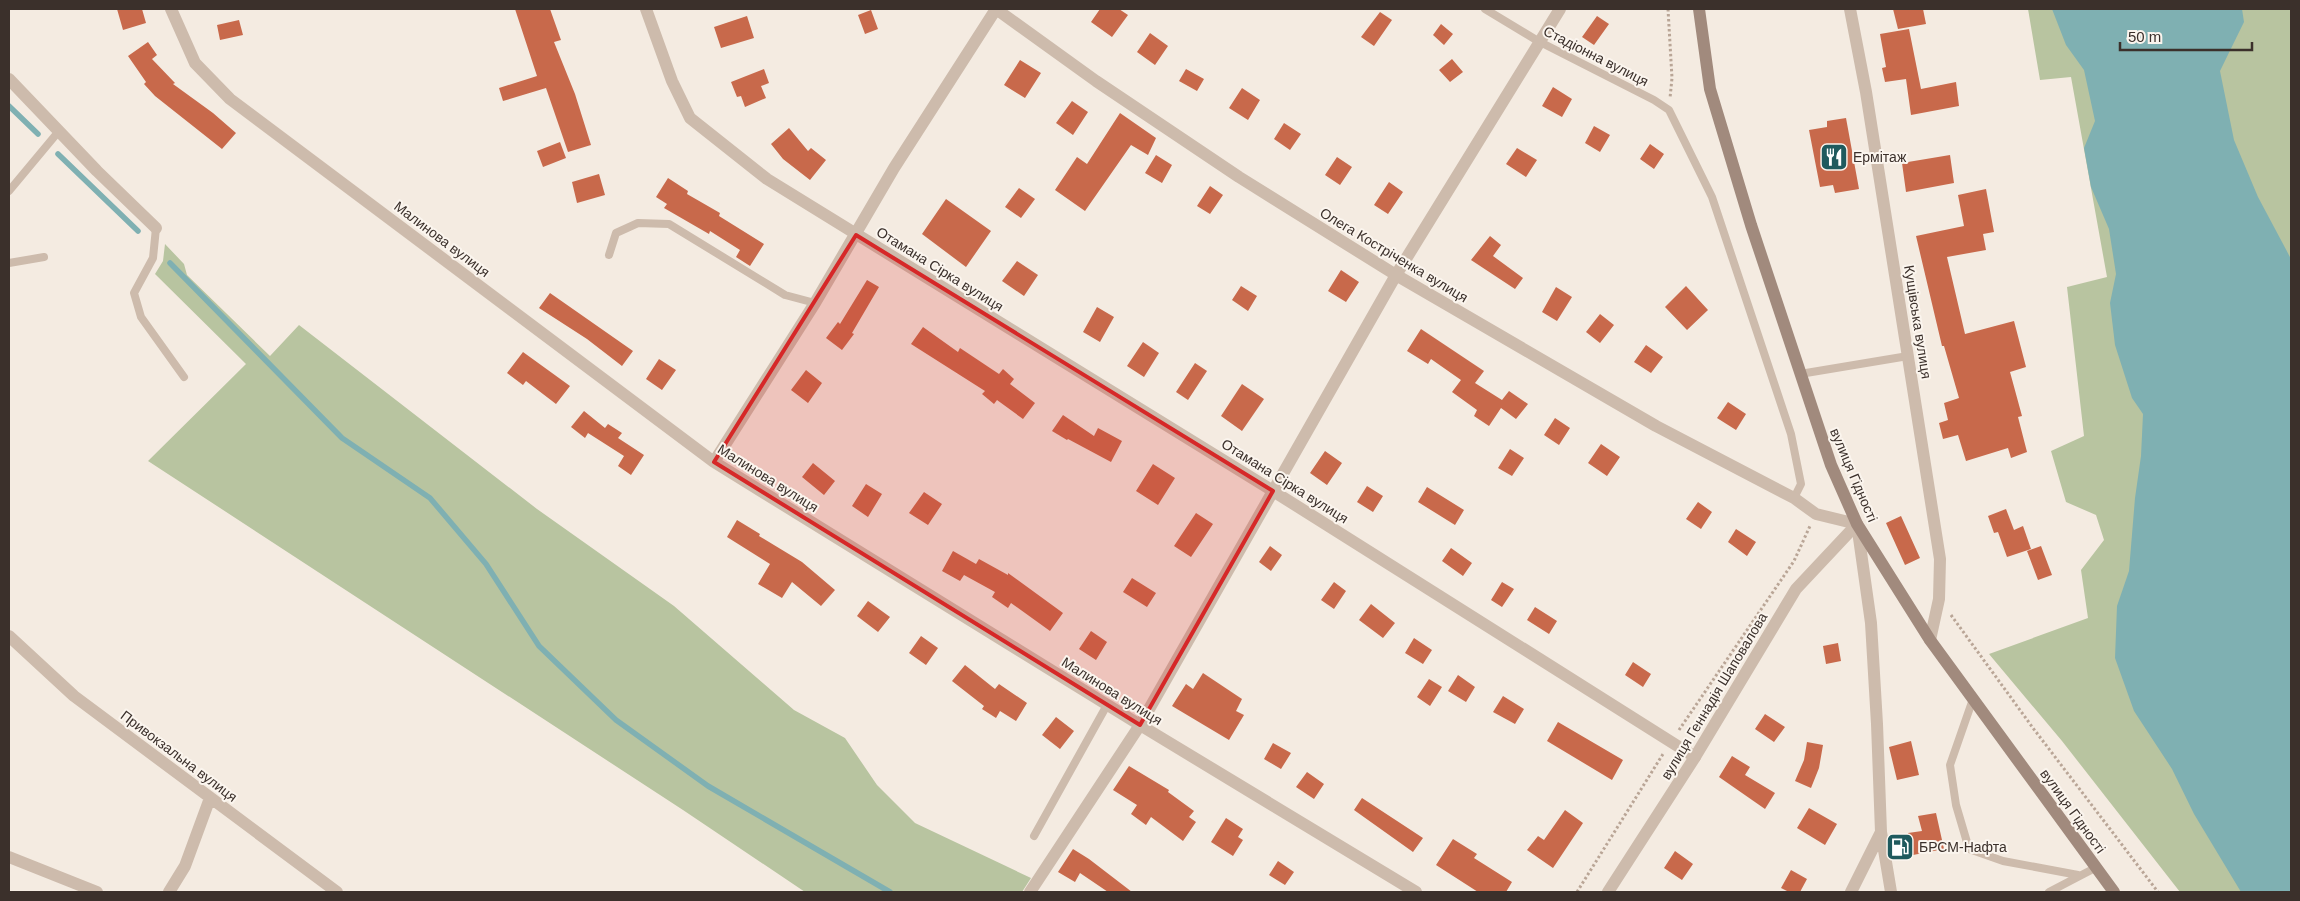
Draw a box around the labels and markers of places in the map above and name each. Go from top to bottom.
restaurant icon: Ермітаж [1819,142,1849,172]
place label: Ермітаж [1853,149,1907,165]
fuel station icon: БРСМ-Нафта [1885,832,1915,862]
place label: БРСМ-Нафта [1919,839,2007,855]

